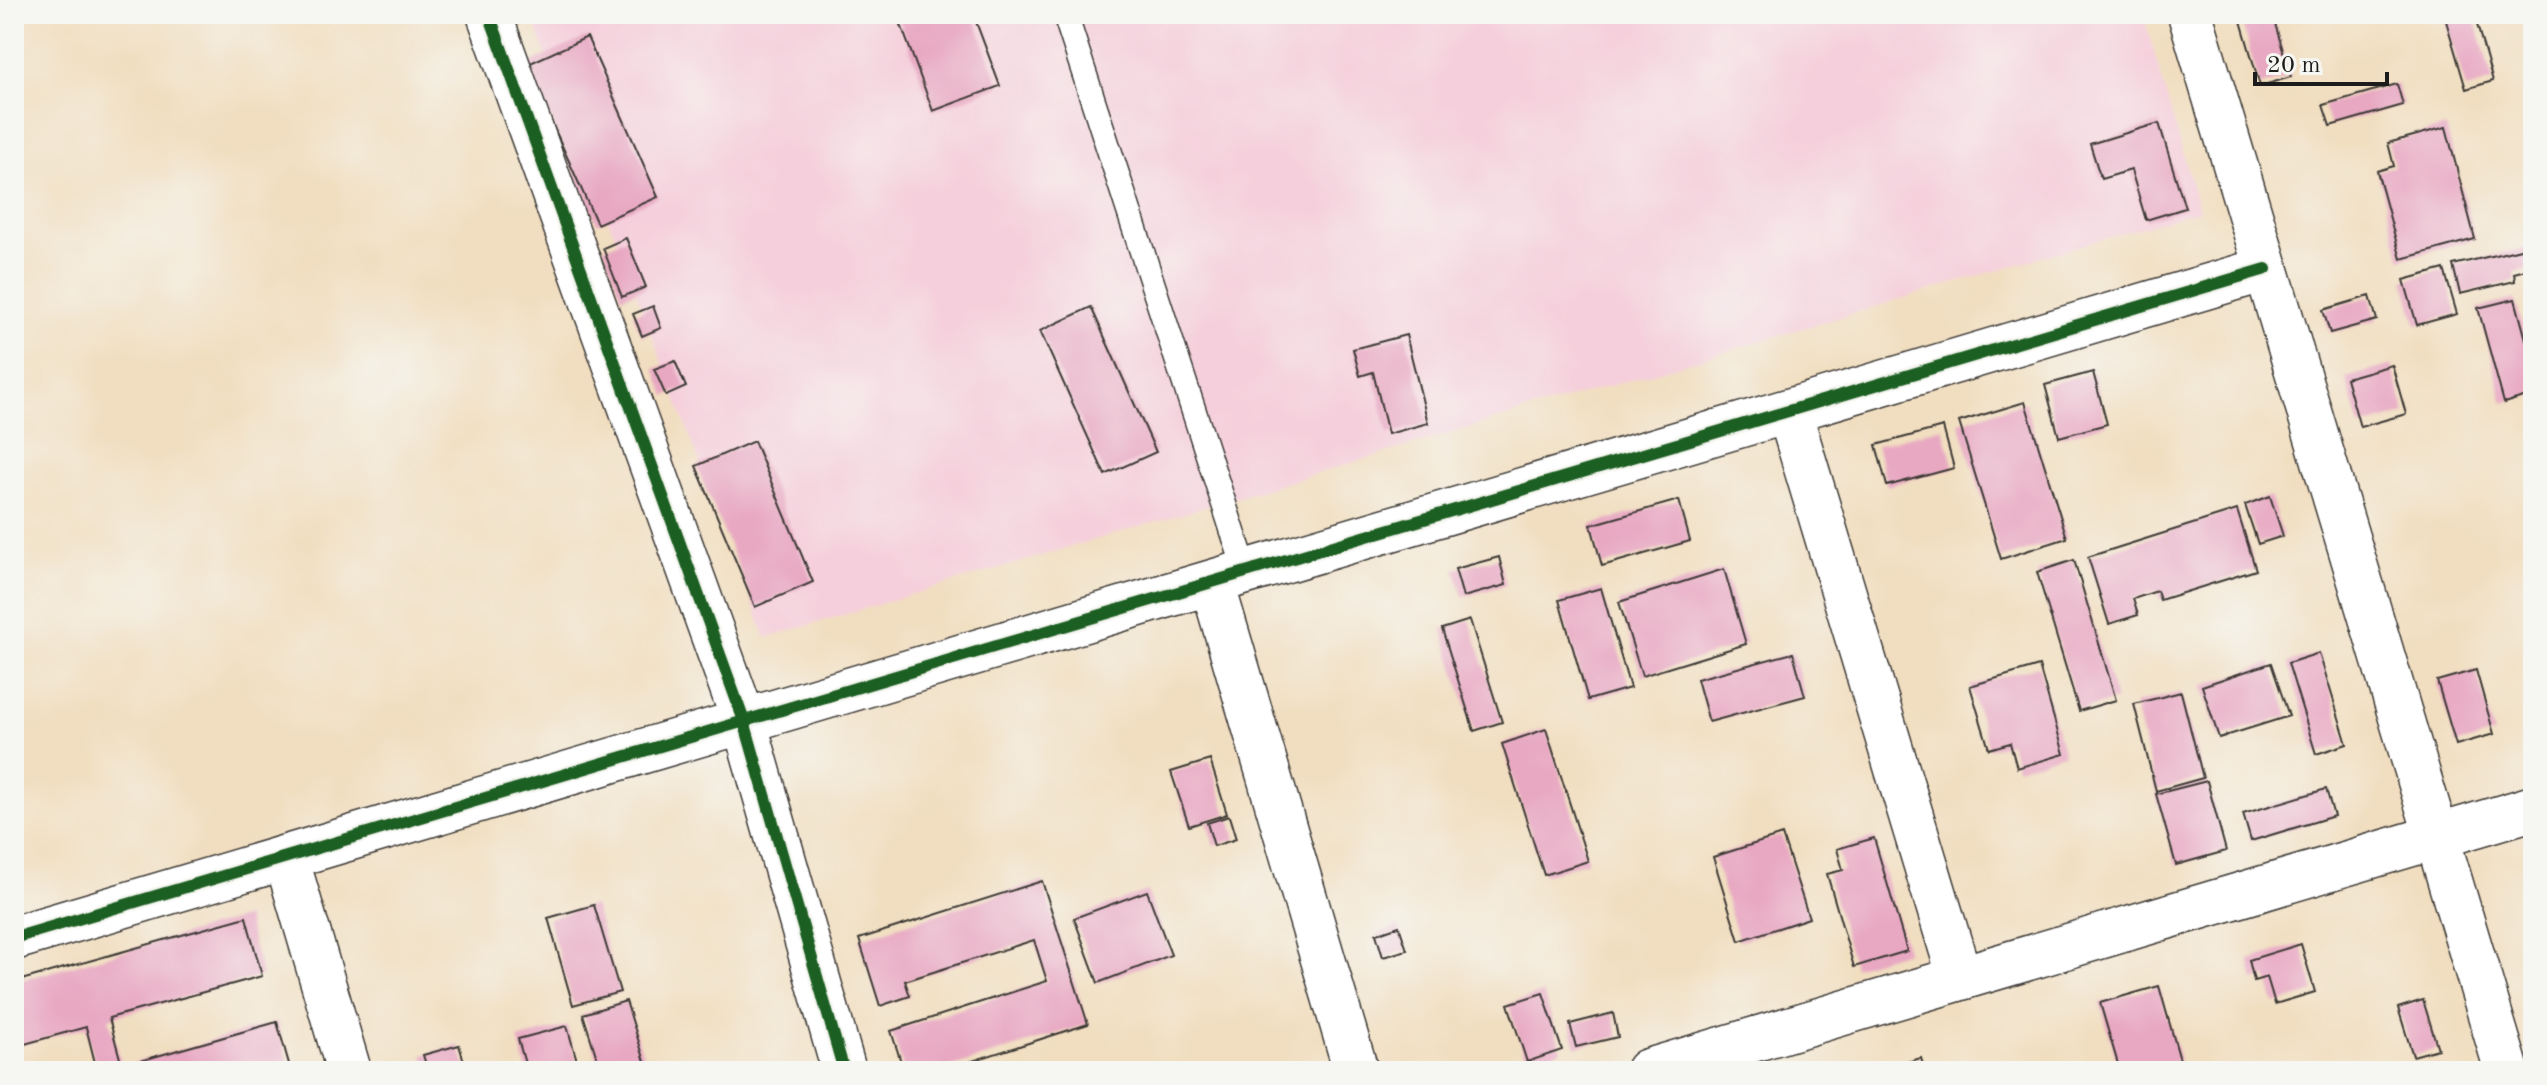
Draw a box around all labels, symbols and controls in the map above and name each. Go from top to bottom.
scale bar [2255,36,2387,86]
text: 20 m [2267,54,2321,78]

